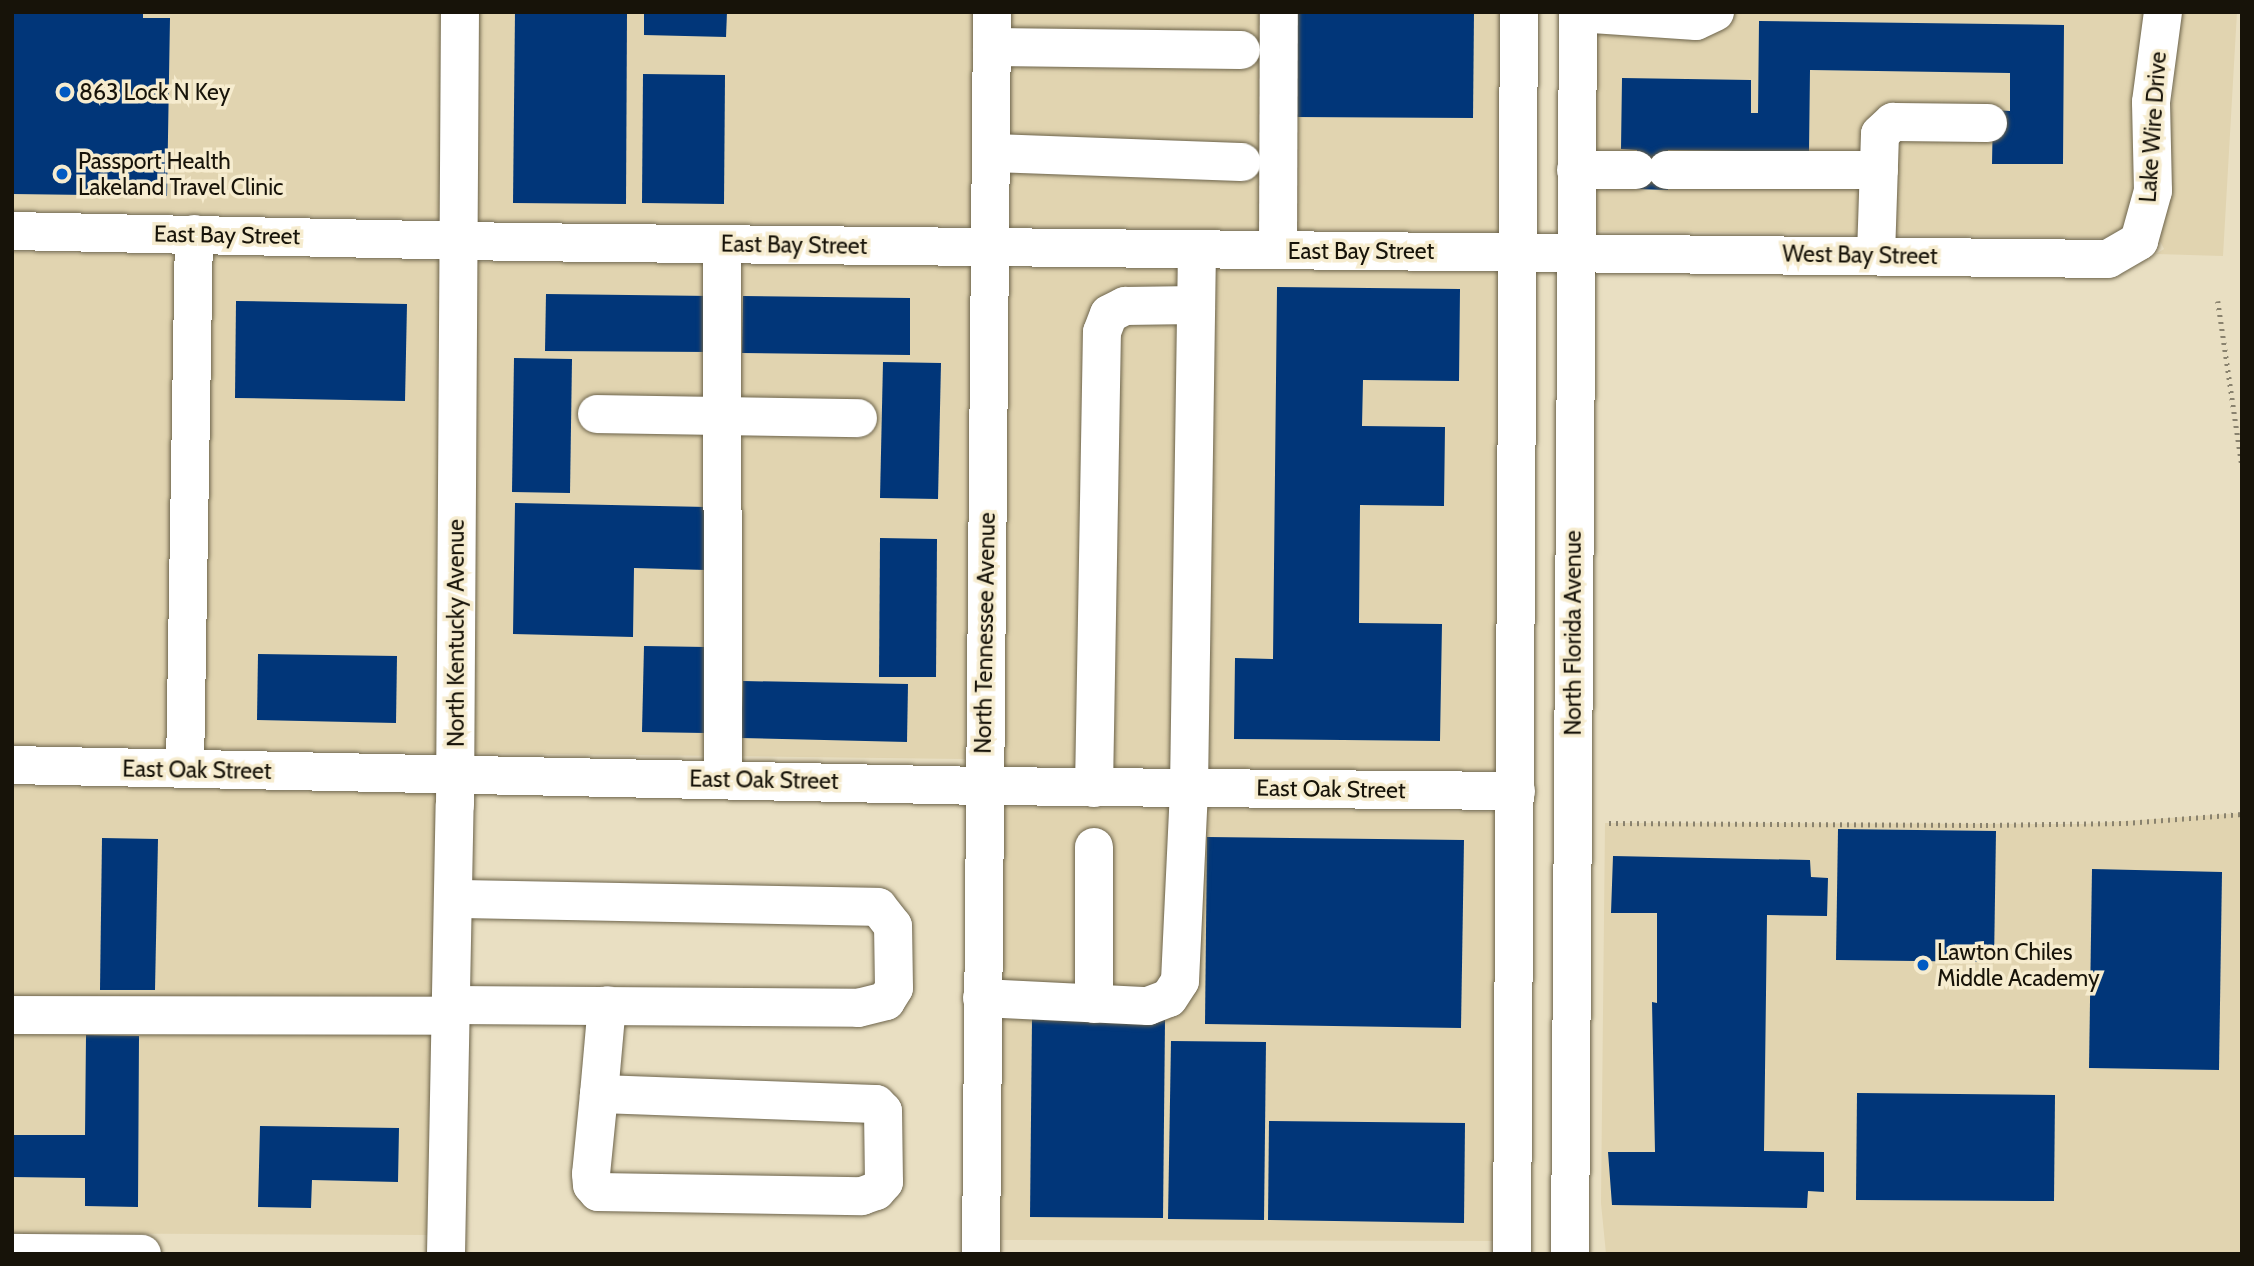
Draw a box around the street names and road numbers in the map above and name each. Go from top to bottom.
street label: Lake Wire Drive [2134,51,2172,203]
street label: East Bay Street [154,220,300,250]
street label: East Bay Street [721,230,867,260]
street label: East Bay Street [1288,237,1434,265]
street label: West Bay Street [1782,240,1938,270]
street label: North Tennessee Avenue [969,512,1001,754]
street label: North Kentucky Avenue [442,519,470,747]
street label: North Florida Avenue [1559,530,1587,736]
street label: East Oak Street [122,755,272,785]
street label: East Oak Street [689,765,839,795]
street label: East Oak Street [1256,774,1406,804]

